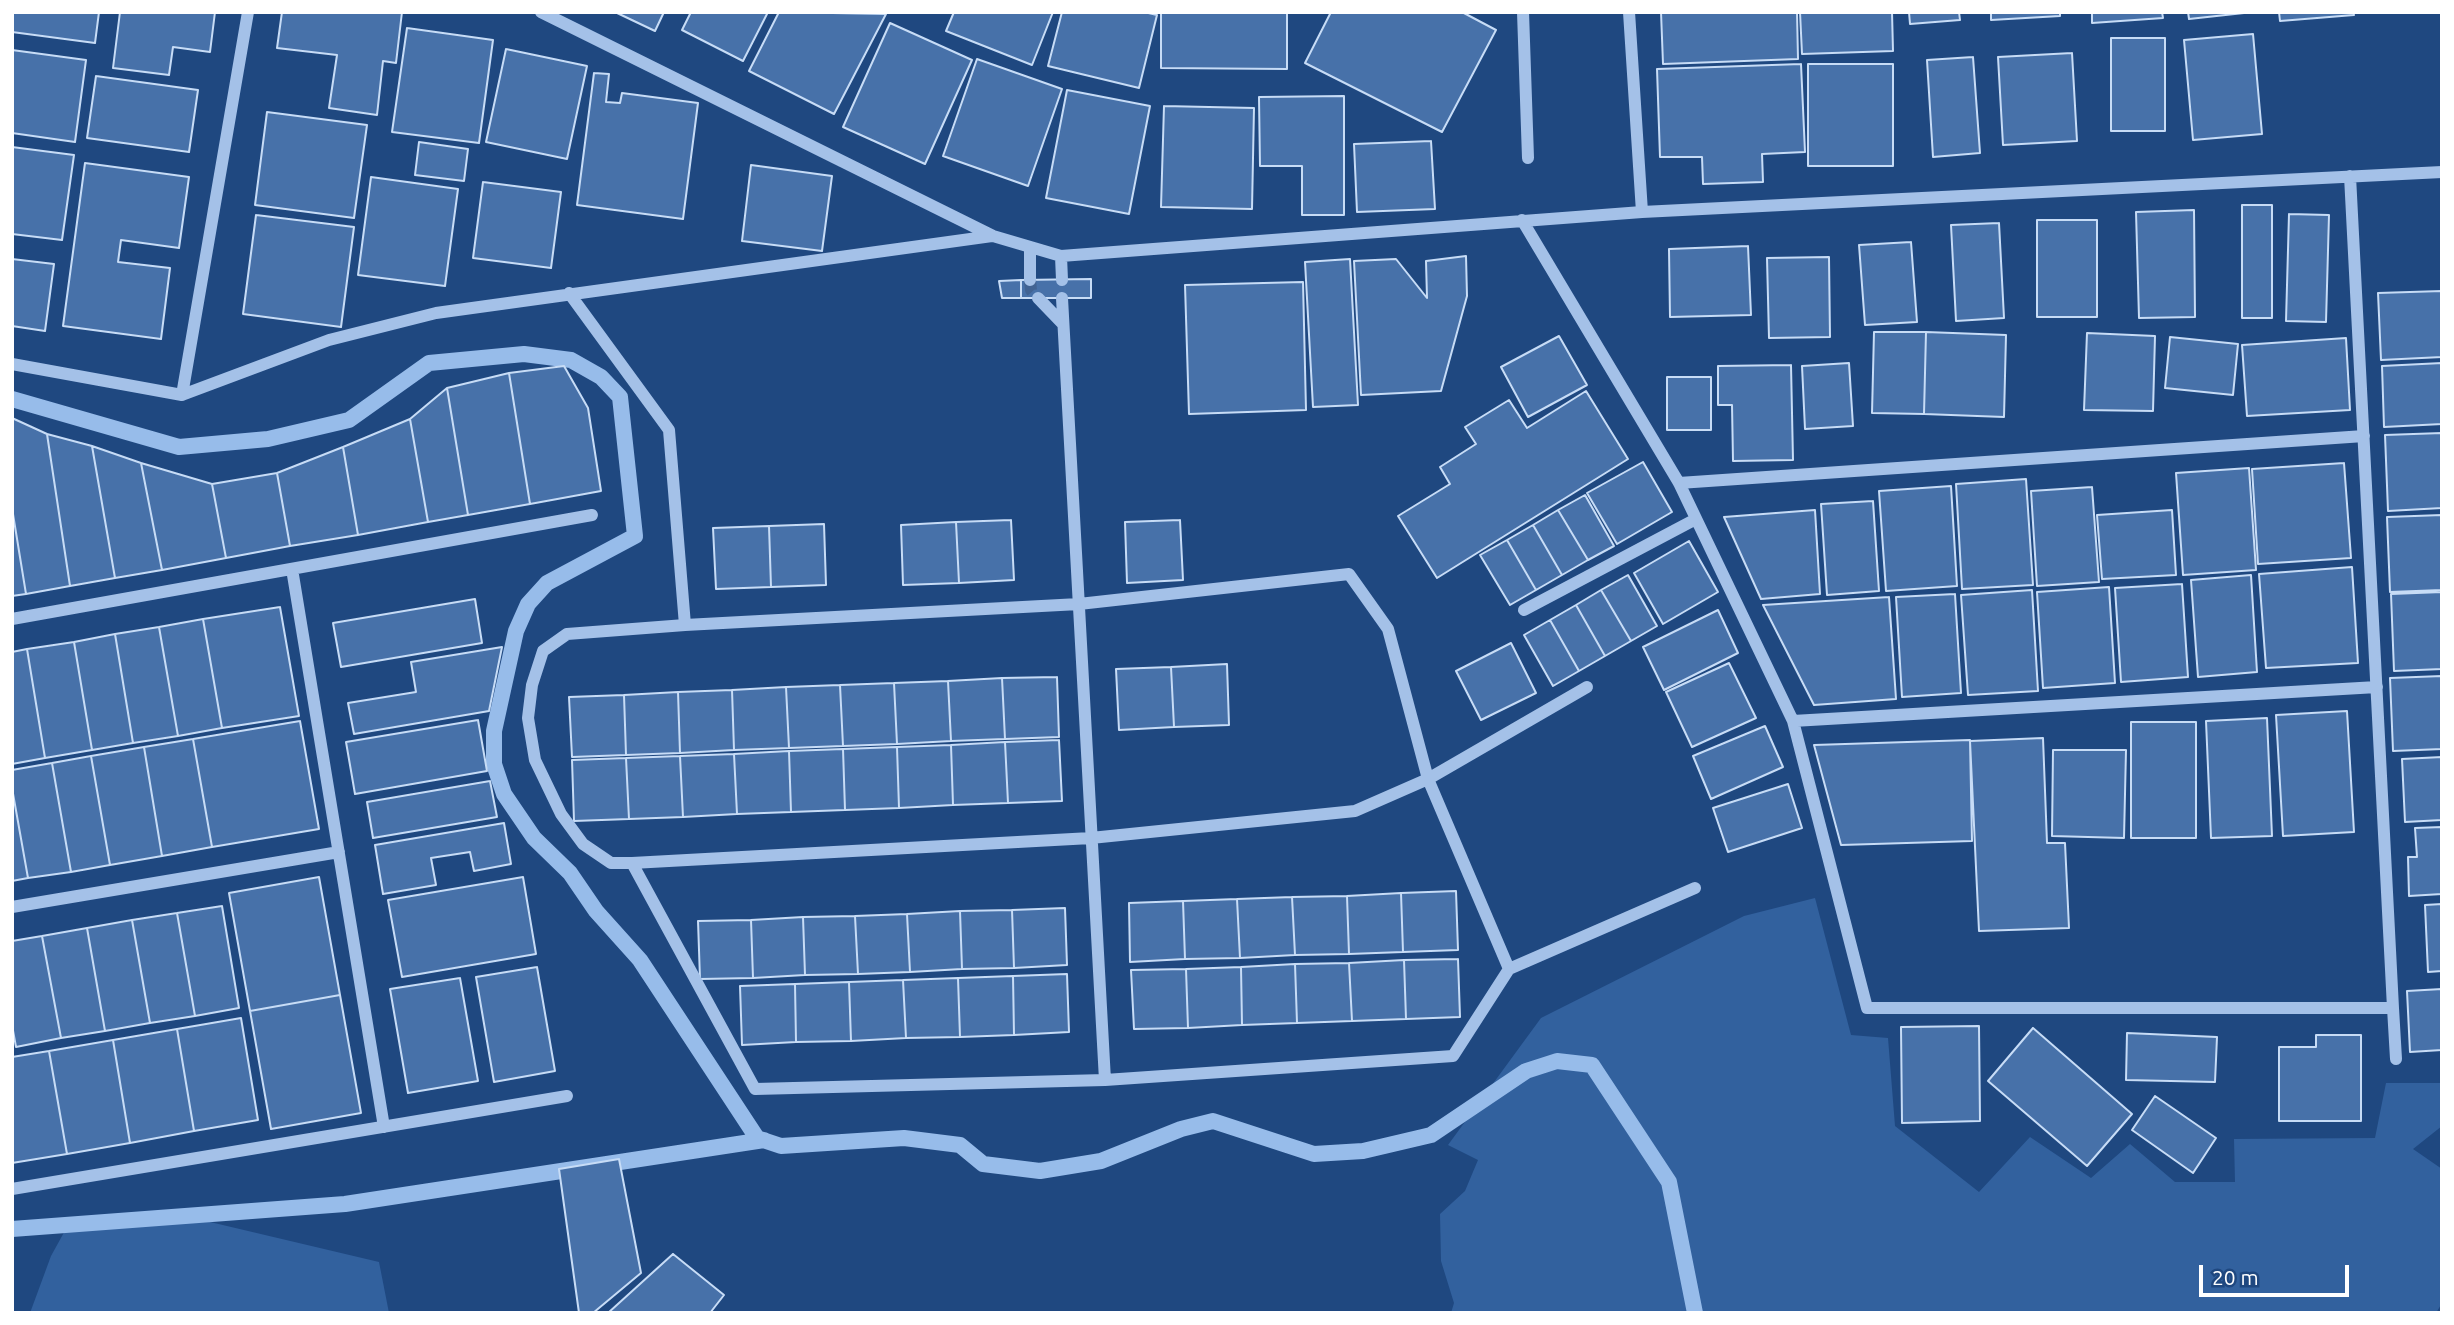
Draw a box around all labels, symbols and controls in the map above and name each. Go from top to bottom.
scale bar [2202,1252,2352,1296]
text: 20 m [2212,1265,2259,1289]

